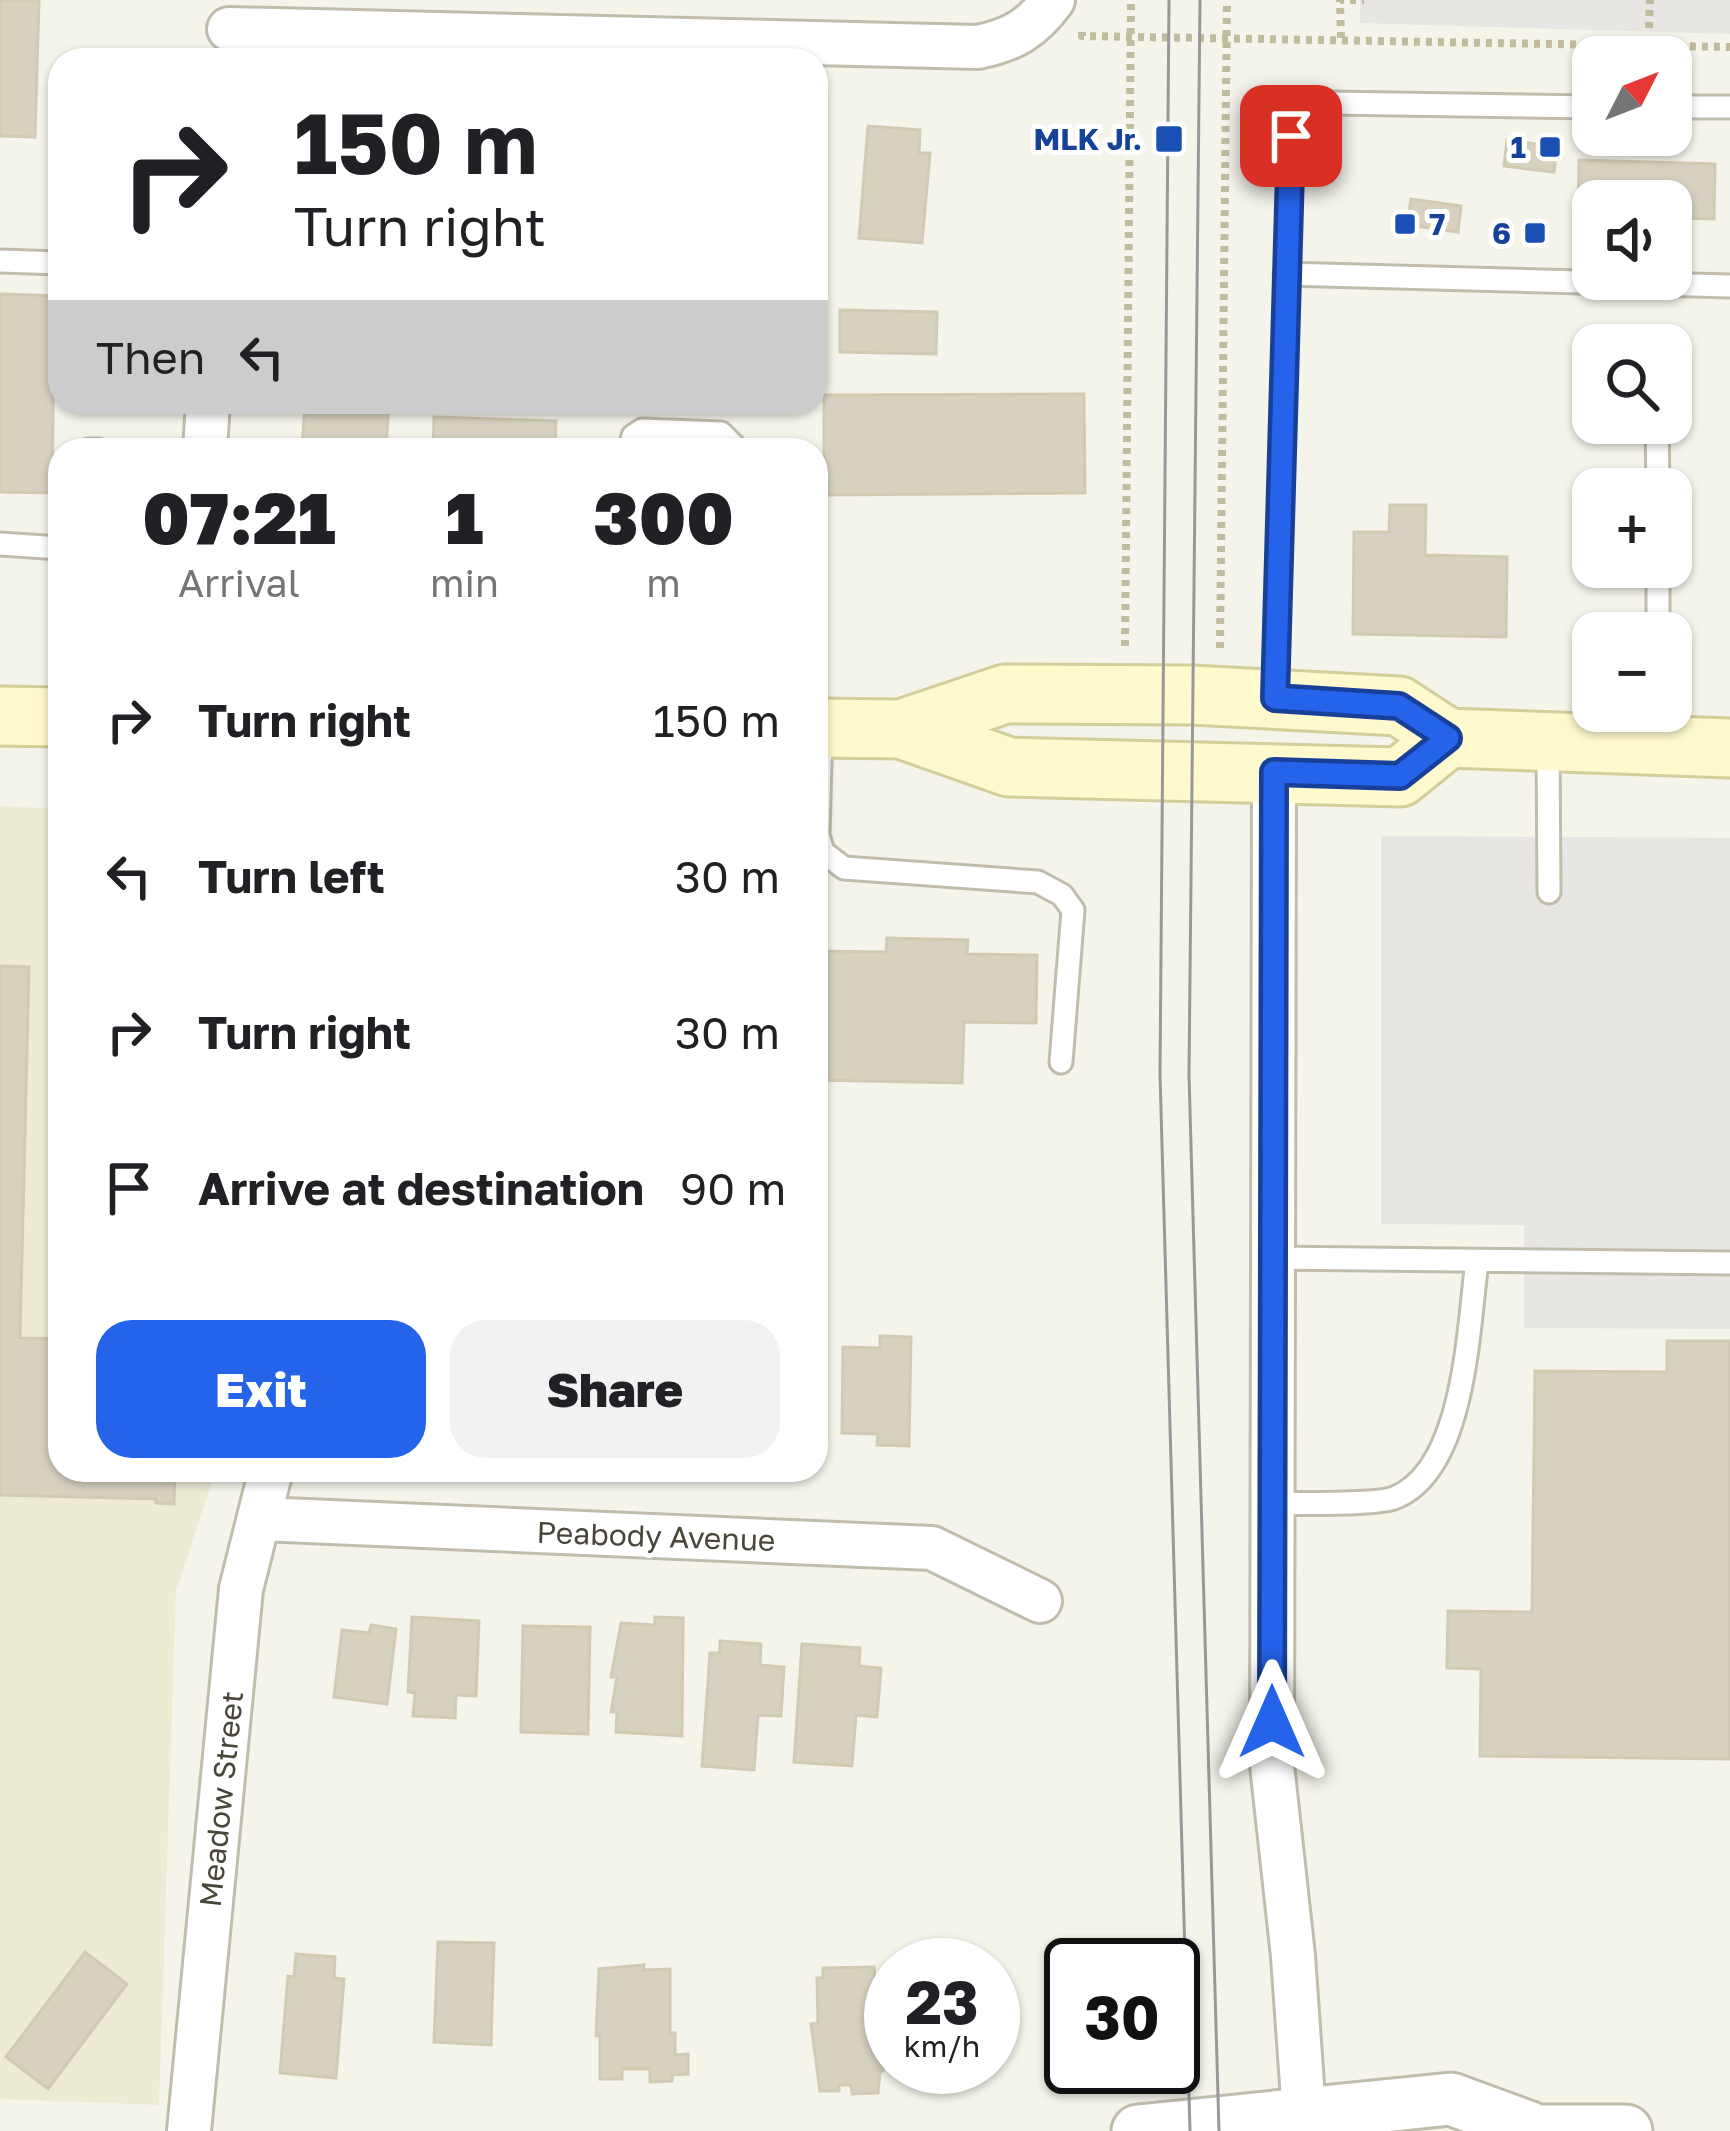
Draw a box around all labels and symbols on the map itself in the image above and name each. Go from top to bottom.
north arrow [1572,36,1692,156]
pin [1240,85,1342,187]
place label: MLK Jr. [1034,121,1142,157]
marker: MLK Jr. [1153,123,1185,155]
place label: 1 [1511,129,1526,165]
marker: 1 [1537,134,1563,160]
place label: 7 [1429,206,1445,242]
marker: 7 [1392,211,1418,237]
place label: 6 [1492,215,1511,251]
marker: 6 [1522,220,1548,246]
street label: Peabody Avenue [536,1514,776,1558]
position arrow [1209,1659,1335,1785]
street label: Meadow Street [192,1689,250,1909]
speed limit sign: 30 [1044,1938,1200,2094]

